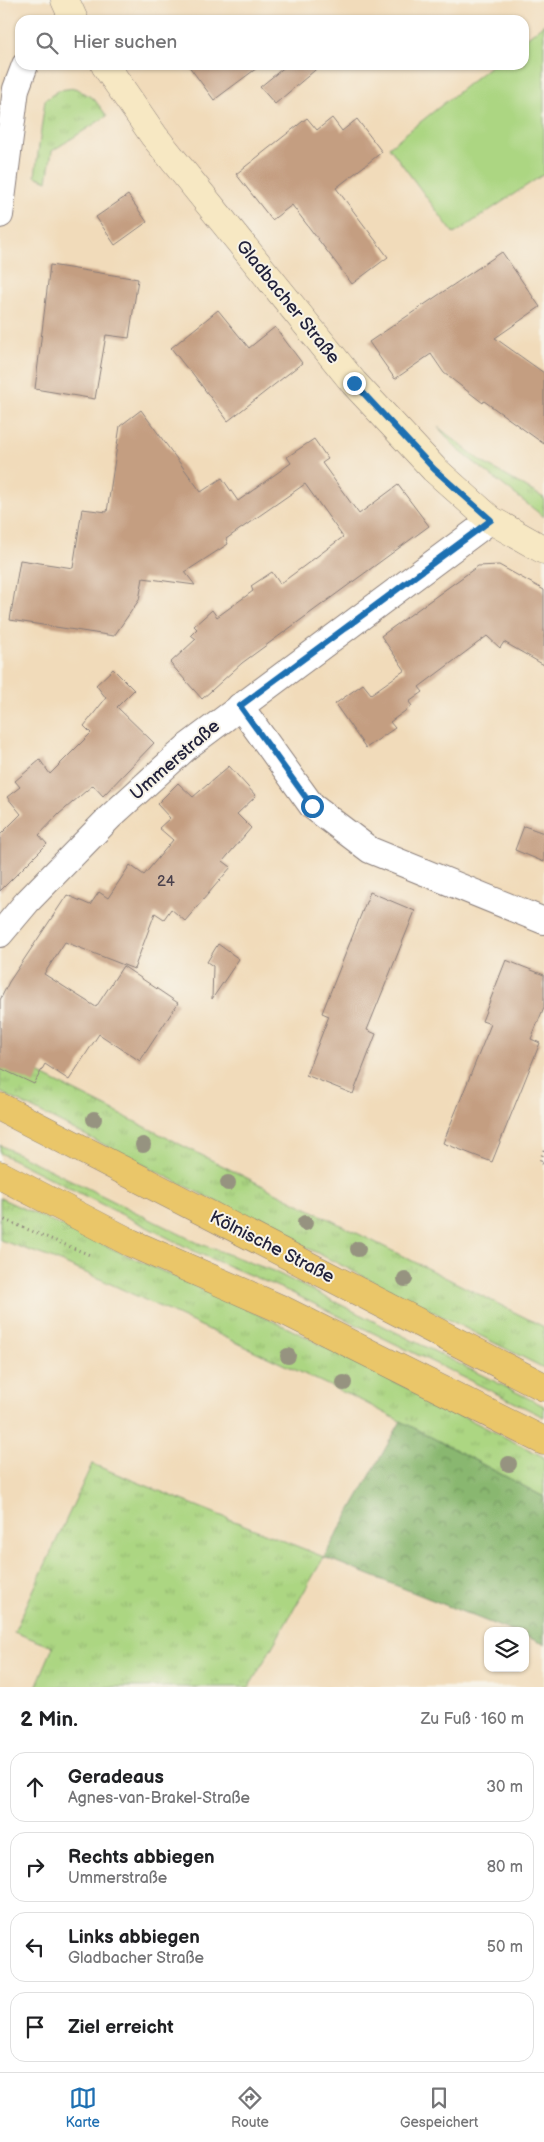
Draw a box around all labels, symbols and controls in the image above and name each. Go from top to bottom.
search box [15,15,529,70]
icon: search [33,29,61,57]
text: Hier suchen [73,31,177,54]
street label: Gladbacher Straße [232,236,344,368]
route end [343,372,366,395]
street label: Ummerstraße [126,715,224,805]
route start [301,795,324,818]
house number: 24 [157,872,175,891]
street label: Kölnische Straße [206,1207,338,1288]
map controls [484,1627,529,1672]
button: layers [484,1627,529,1672]
text: 2 Min. [20,1707,78,1732]
text: Zu Fuß · 160 m [421,1710,524,1729]
text: Geradeaus [68,1766,164,1789]
icon: ahead [21,1773,49,1801]
text: 30 m [486,1778,523,1797]
text: Agnes-van-Brakel-Straße [68,1789,250,1808]
text: Rechts abbiegen [68,1846,215,1869]
icon: right [21,1853,49,1881]
text: 80 m [487,1858,523,1877]
text: Ummerstraße [68,1869,167,1888]
text: Links abbiegen [68,1926,200,1949]
icon: left [21,1933,49,1961]
text: 50 m [487,1938,523,1957]
text: Gladbacher Straße [68,1949,204,1968]
icon: arrive [21,2013,49,2041]
text: Ziel erreicht [68,2016,174,2039]
tab: Karte [66,2084,100,2131]
tab: Route [231,2084,269,2131]
tab: Gespeichert [400,2084,478,2131]

